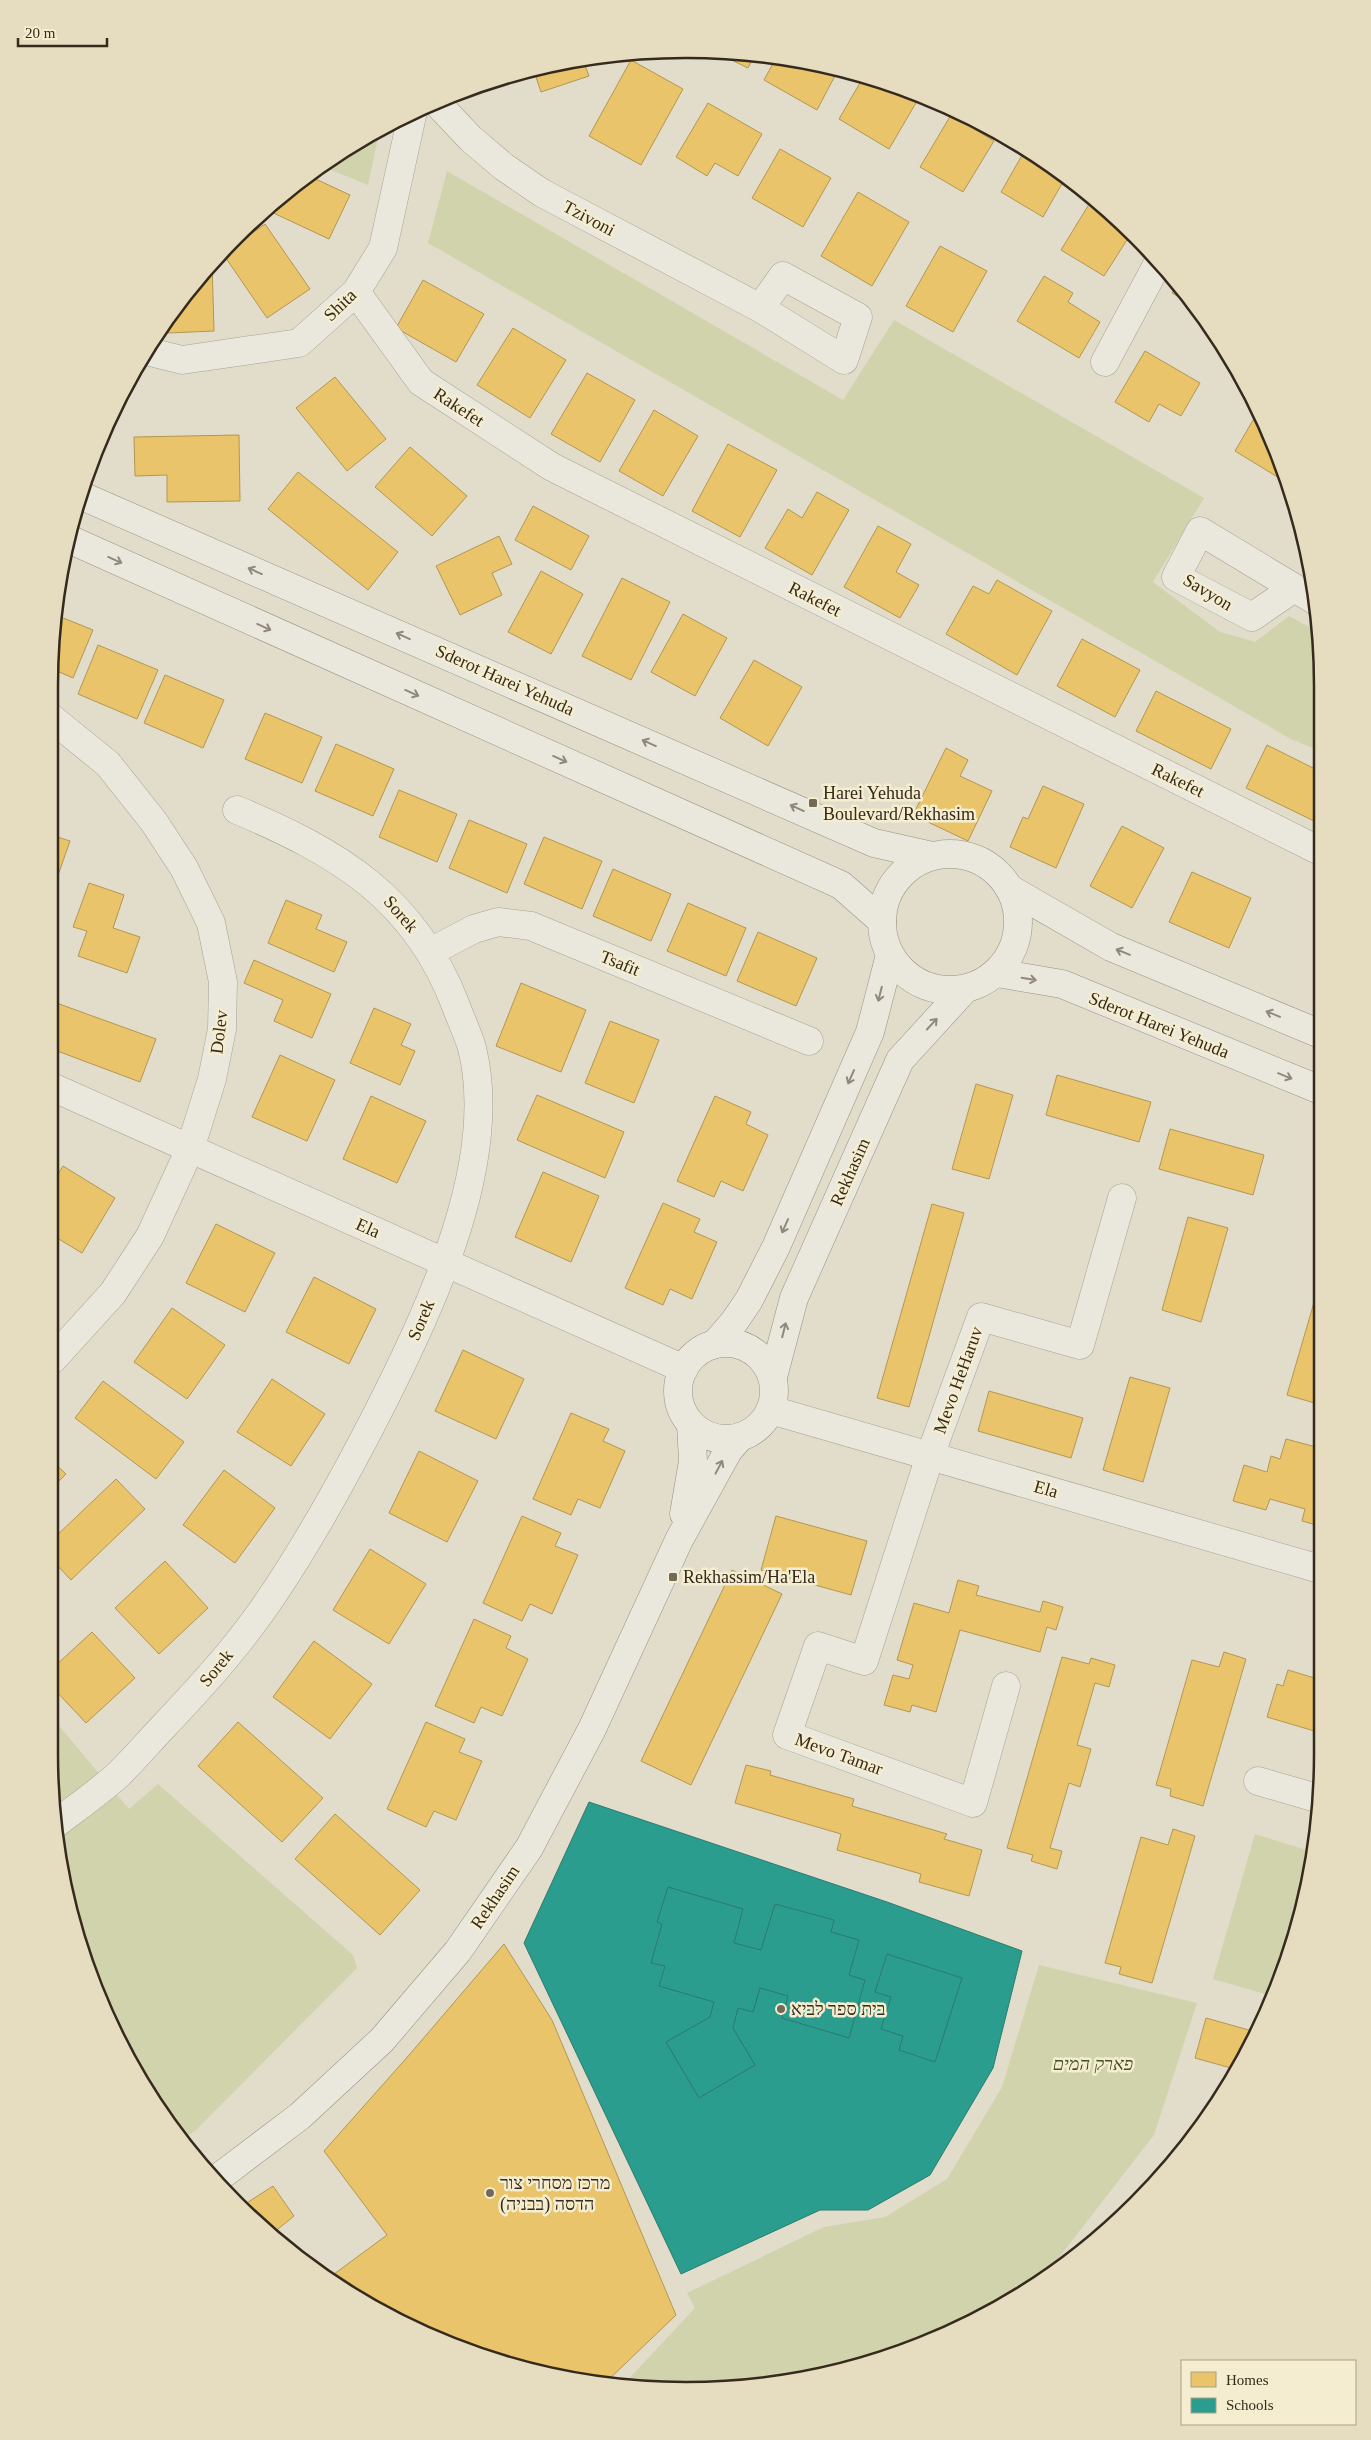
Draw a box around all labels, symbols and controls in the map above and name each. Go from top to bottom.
scale bar [18,15,106,47]
text: 20 m [25,25,56,41]
street label: Tzivoni [560,196,618,240]
street label: Shita [320,285,360,325]
street label: Rakefet [430,383,488,431]
one-way arrow [107,556,122,566]
one-way arrow [248,566,263,576]
street label: Savyon [1180,570,1236,614]
street label: Rakefet [786,577,844,621]
one-way arrow [256,622,271,632]
one-way arrow [396,631,411,641]
street label: Sderot Harei Yehuda [433,640,577,720]
one-way arrow [404,689,419,698]
one-way arrow [642,738,657,748]
one-way arrow [552,755,567,765]
street label: Rakefet [1148,759,1208,801]
place label: Harei Yehuda Boulevard/Rekhasim [823,783,975,824]
marker: Harei Yehuda Boulevard/Rekhasim [807,797,819,809]
one-way arrow [790,803,805,813]
street label: Sorek [380,892,422,936]
street label: Tsafit [597,946,643,980]
one-way arrow [1116,947,1131,957]
one-way arrow [1021,974,1037,984]
one-way arrow [875,985,885,1001]
street label: Sderot Harei Yehuda [1086,988,1232,1062]
street label: Dolev [206,1009,232,1055]
one-way arrow [1266,1009,1281,1018]
one-way arrow [926,1018,938,1031]
one-way arrow [845,1069,855,1084]
one-way arrow [1277,1072,1292,1081]
street label: Rekhasim [826,1135,874,1209]
street label: Ela [353,1214,383,1242]
one-way arrow [780,1218,790,1233]
street label: Sorek [404,1297,438,1343]
one-way arrow [780,1322,789,1338]
street label: Mevo HeHaruv [929,1324,987,1436]
one-way arrow [715,1460,724,1475]
street label: Ela [1032,1476,1060,1502]
place label: Rekhassim/Ha'Ela [683,1567,815,1587]
marker: Rekhassim/Ha'Ela [667,1571,679,1583]
street label: Sorek [195,1645,237,1691]
street label: Mevo Tamar [792,1729,886,1779]
street label: Rekhasim [467,1862,523,1932]
place label: בית ספר לביא [791,1999,886,2019]
marker: בית ספר לביא [775,2003,787,2015]
park label: פארק המים [1053,2054,1133,2074]
place label: מרכז מסחרי צור הדסה (בבניה) [500,2173,610,2215]
marker: מרכז מסחרי צור הדסה (בבניה) [484,2187,496,2199]
legend [1181,2360,1356,2425]
text: Homes [1226,2372,1269,2388]
text: Schools [1226,2397,1274,2413]

